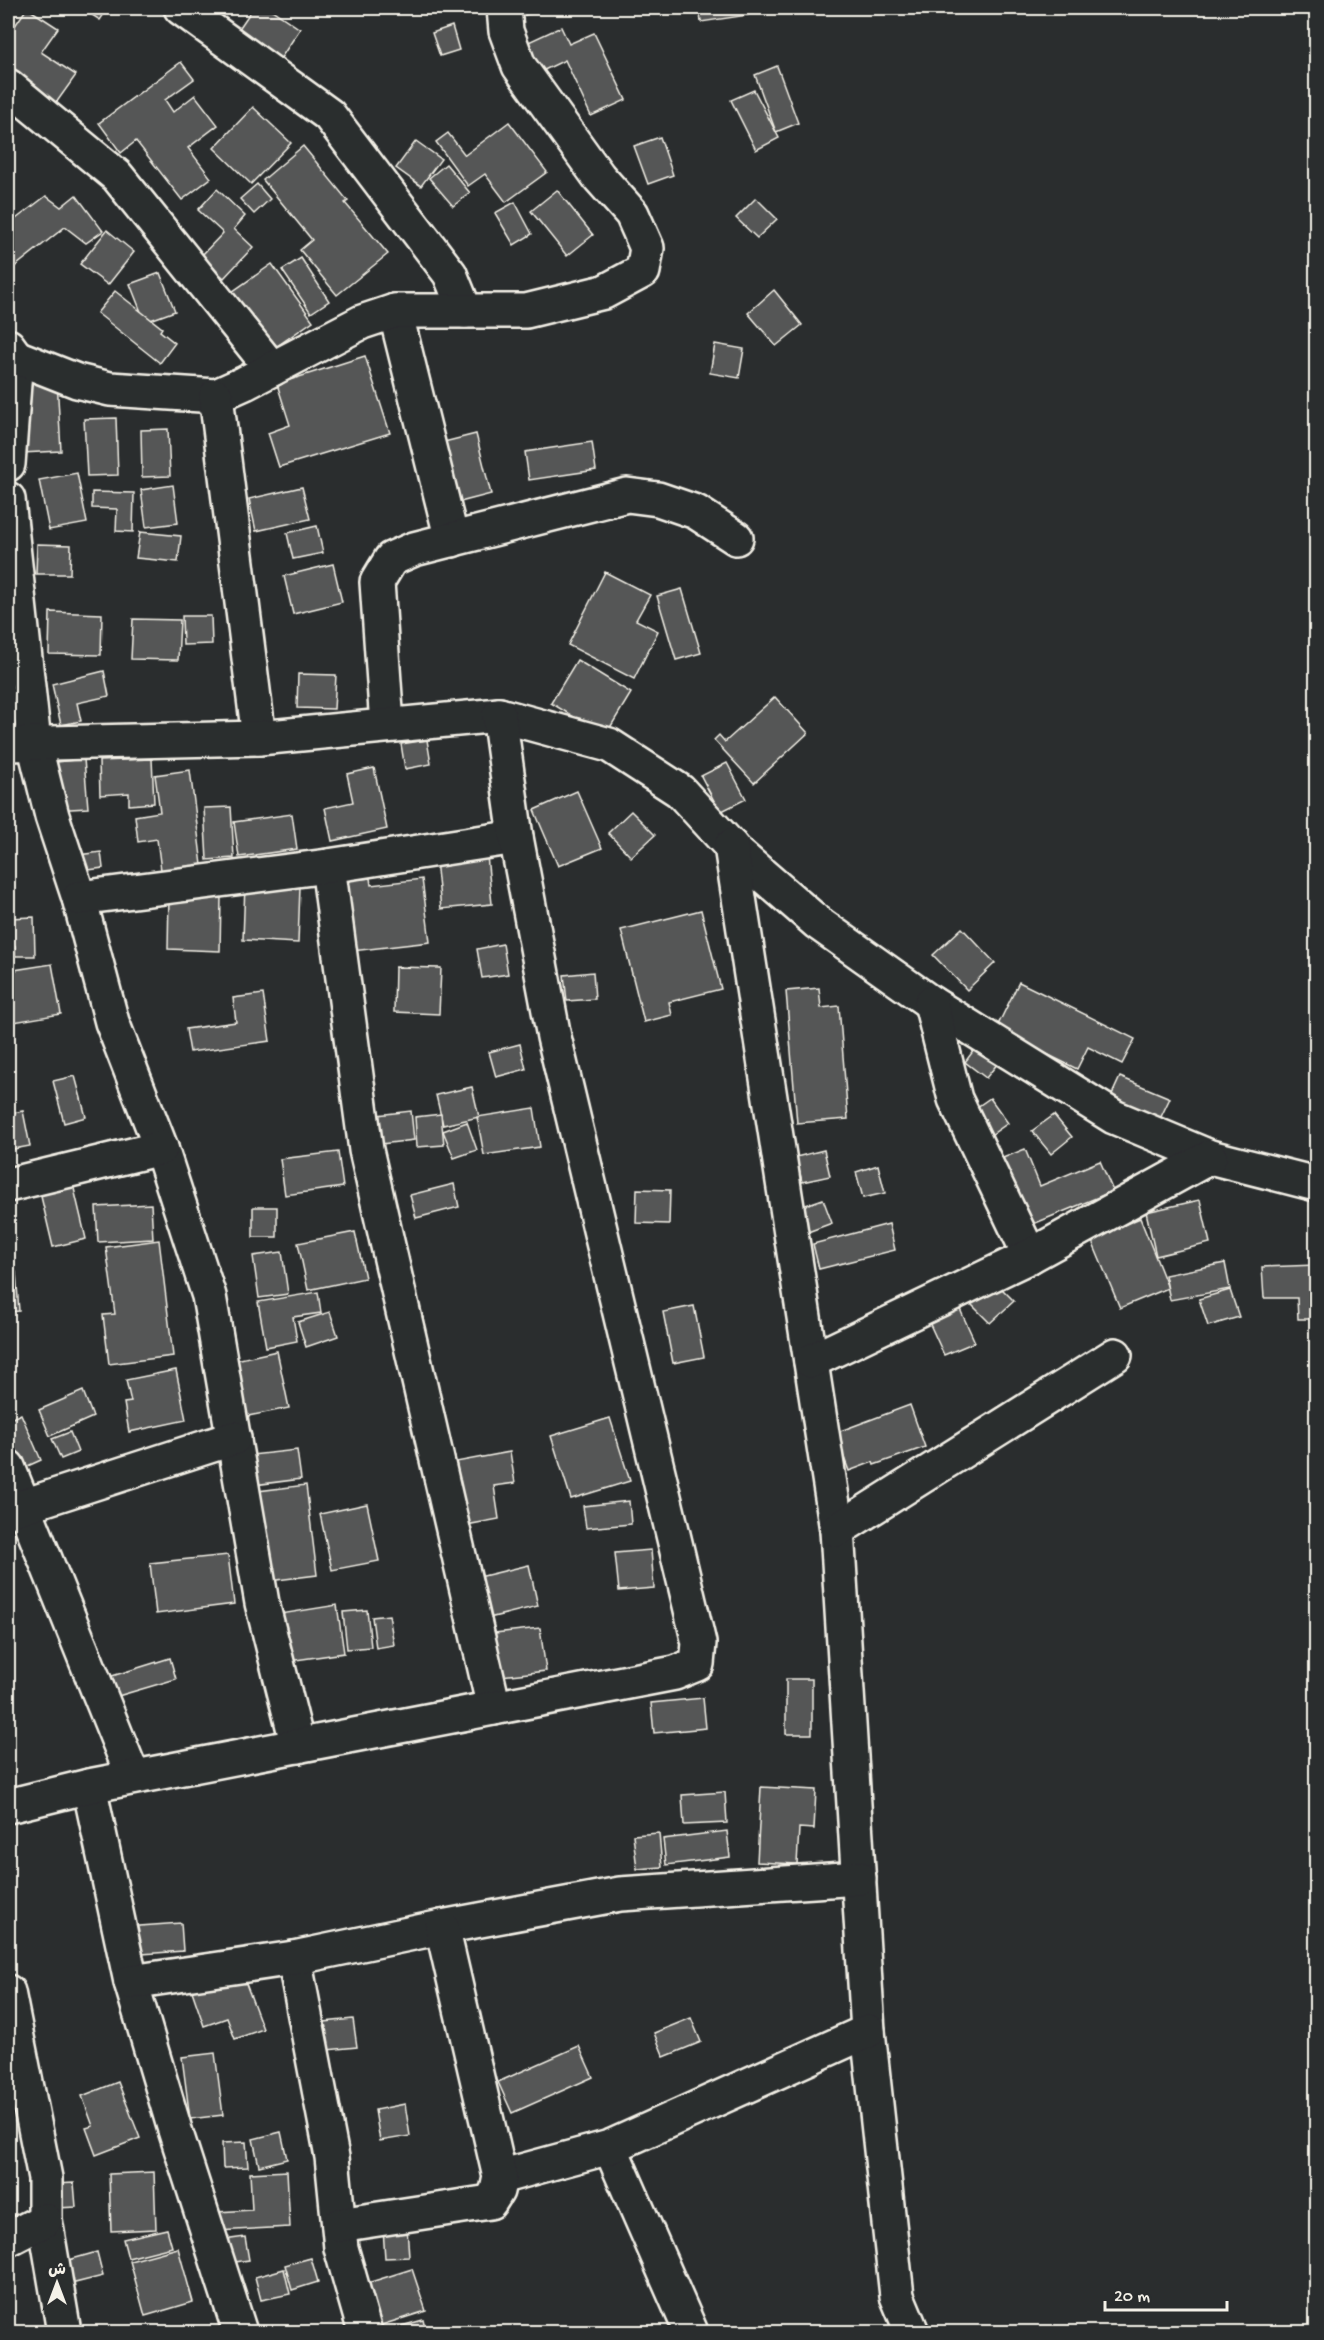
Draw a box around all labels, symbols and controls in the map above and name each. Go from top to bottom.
north arrow [27,2253,87,2313]
text: ش [48,2262,66,2281]
scale bar [1105,2274,1226,2312]
text: 20 m [1114,2287,1150,2308]

